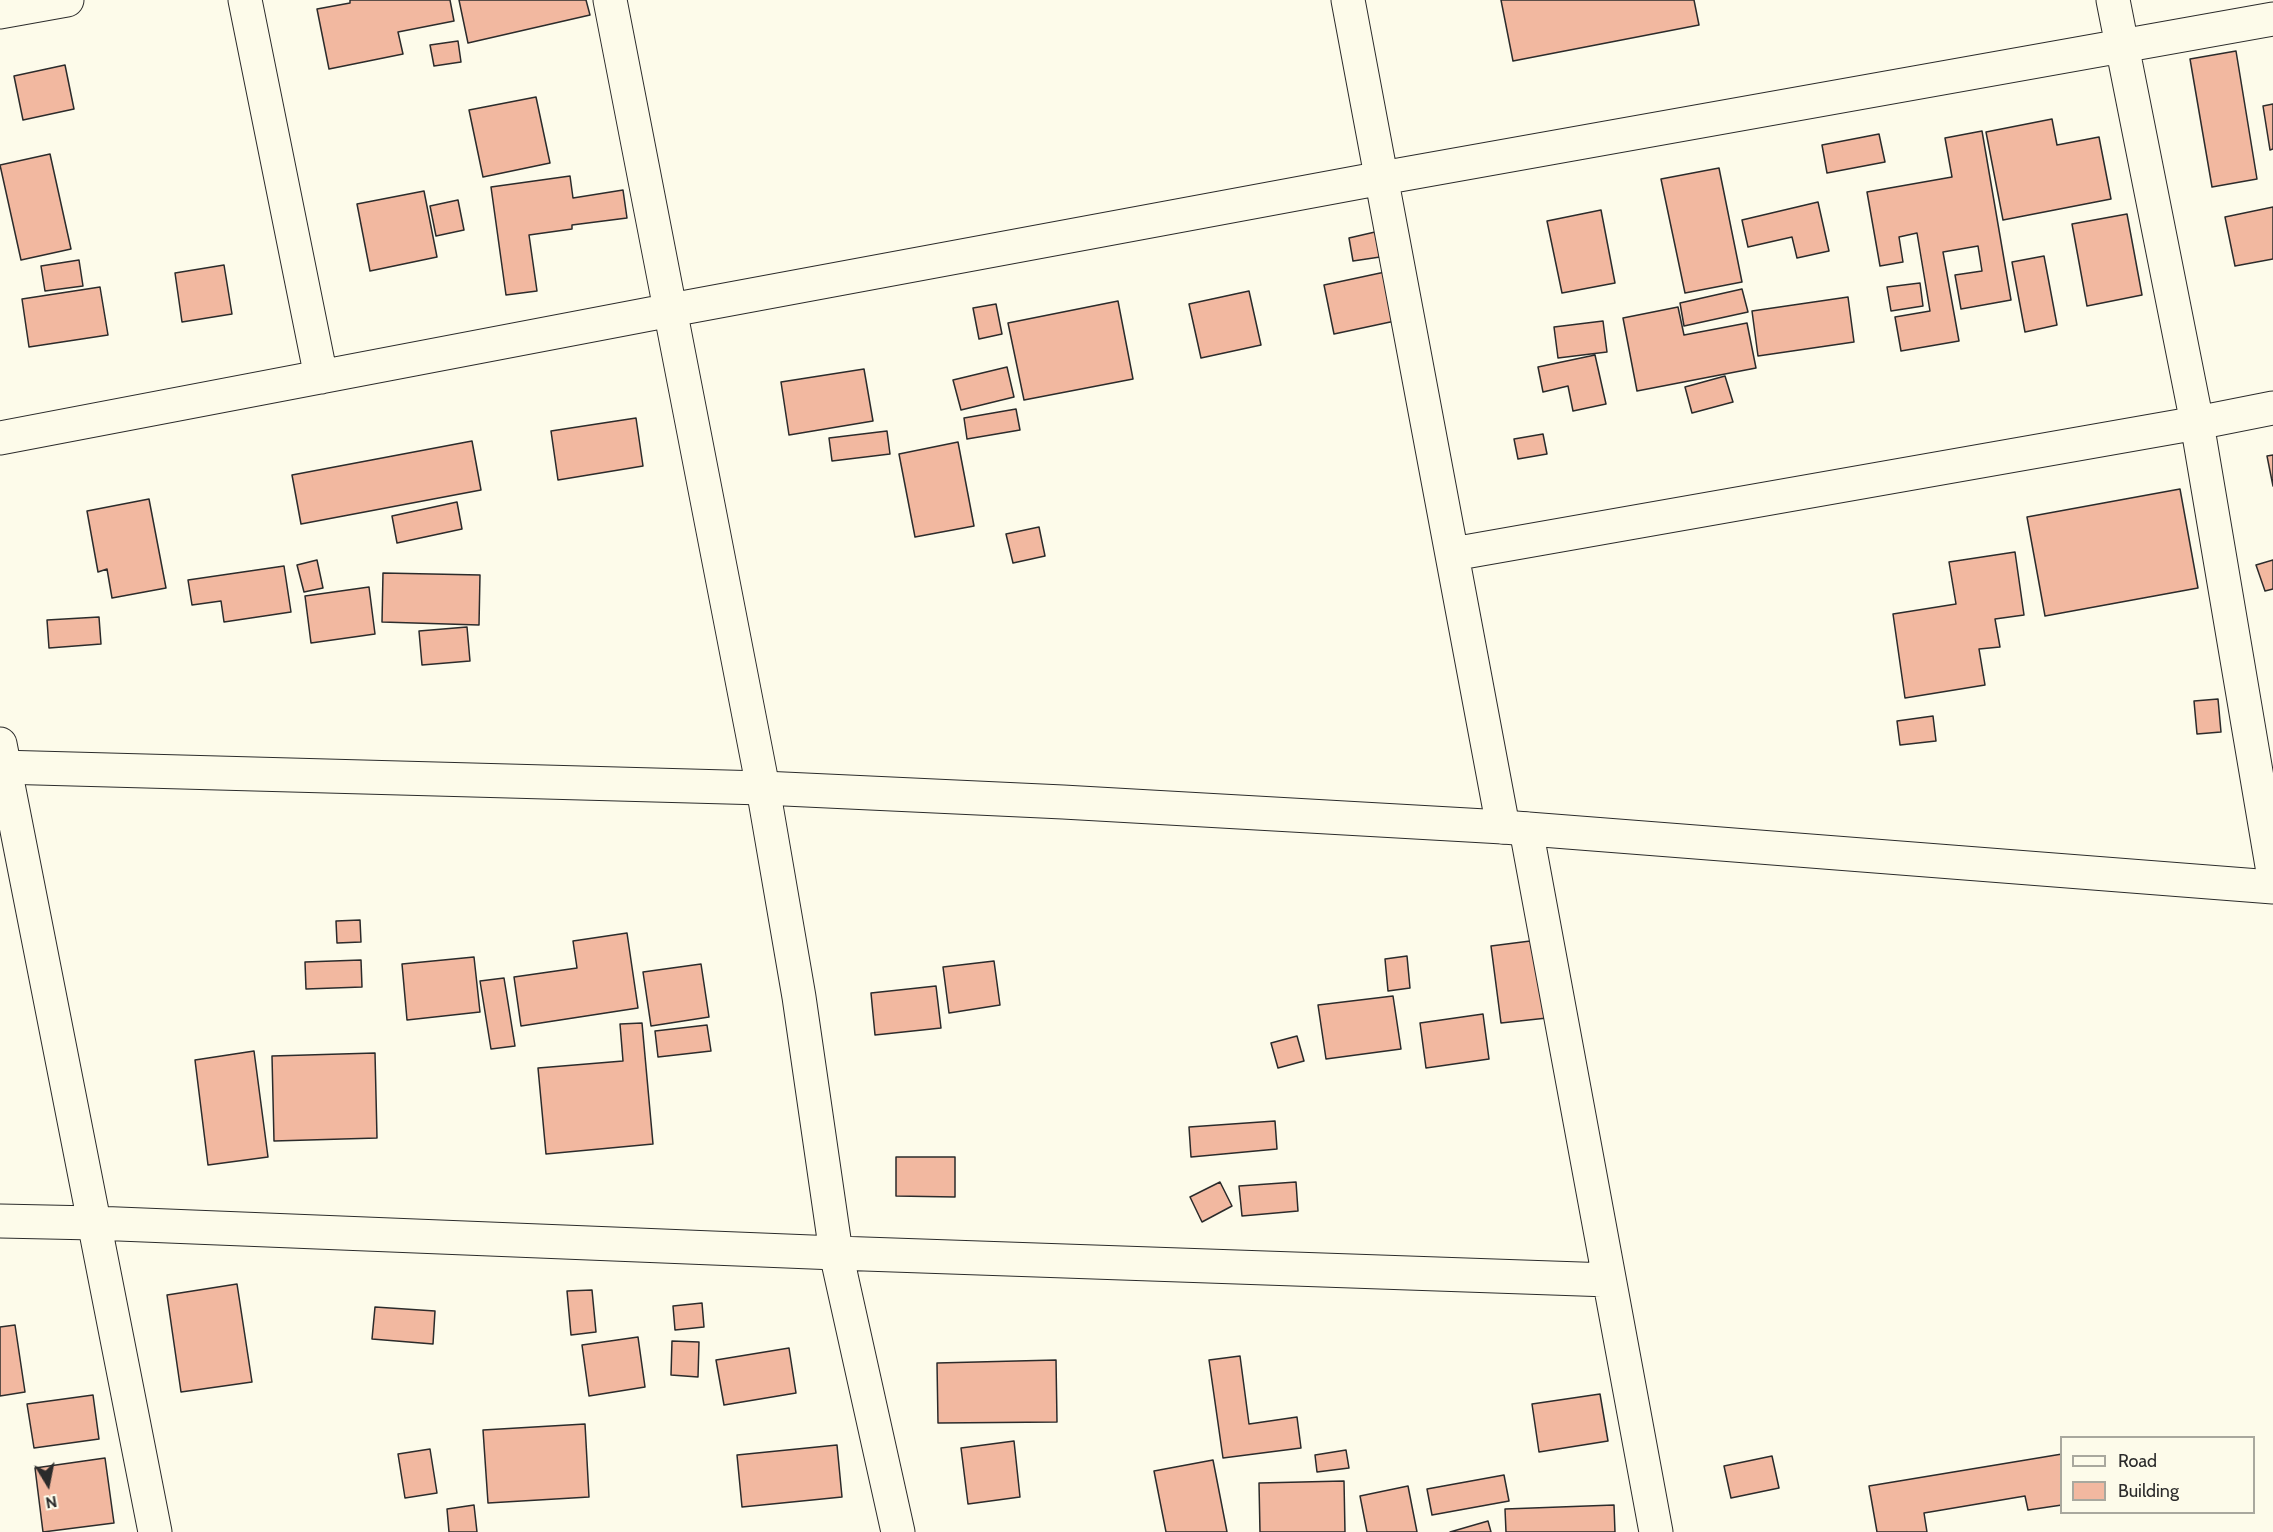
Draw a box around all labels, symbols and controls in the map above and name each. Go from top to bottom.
legend [2060,1436,2255,1514]
text: Road [2118,1450,2157,1472]
north arrow [18,1454,78,1514]
text: Building [2118,1480,2179,1502]
text: N [44,1492,58,1513]

